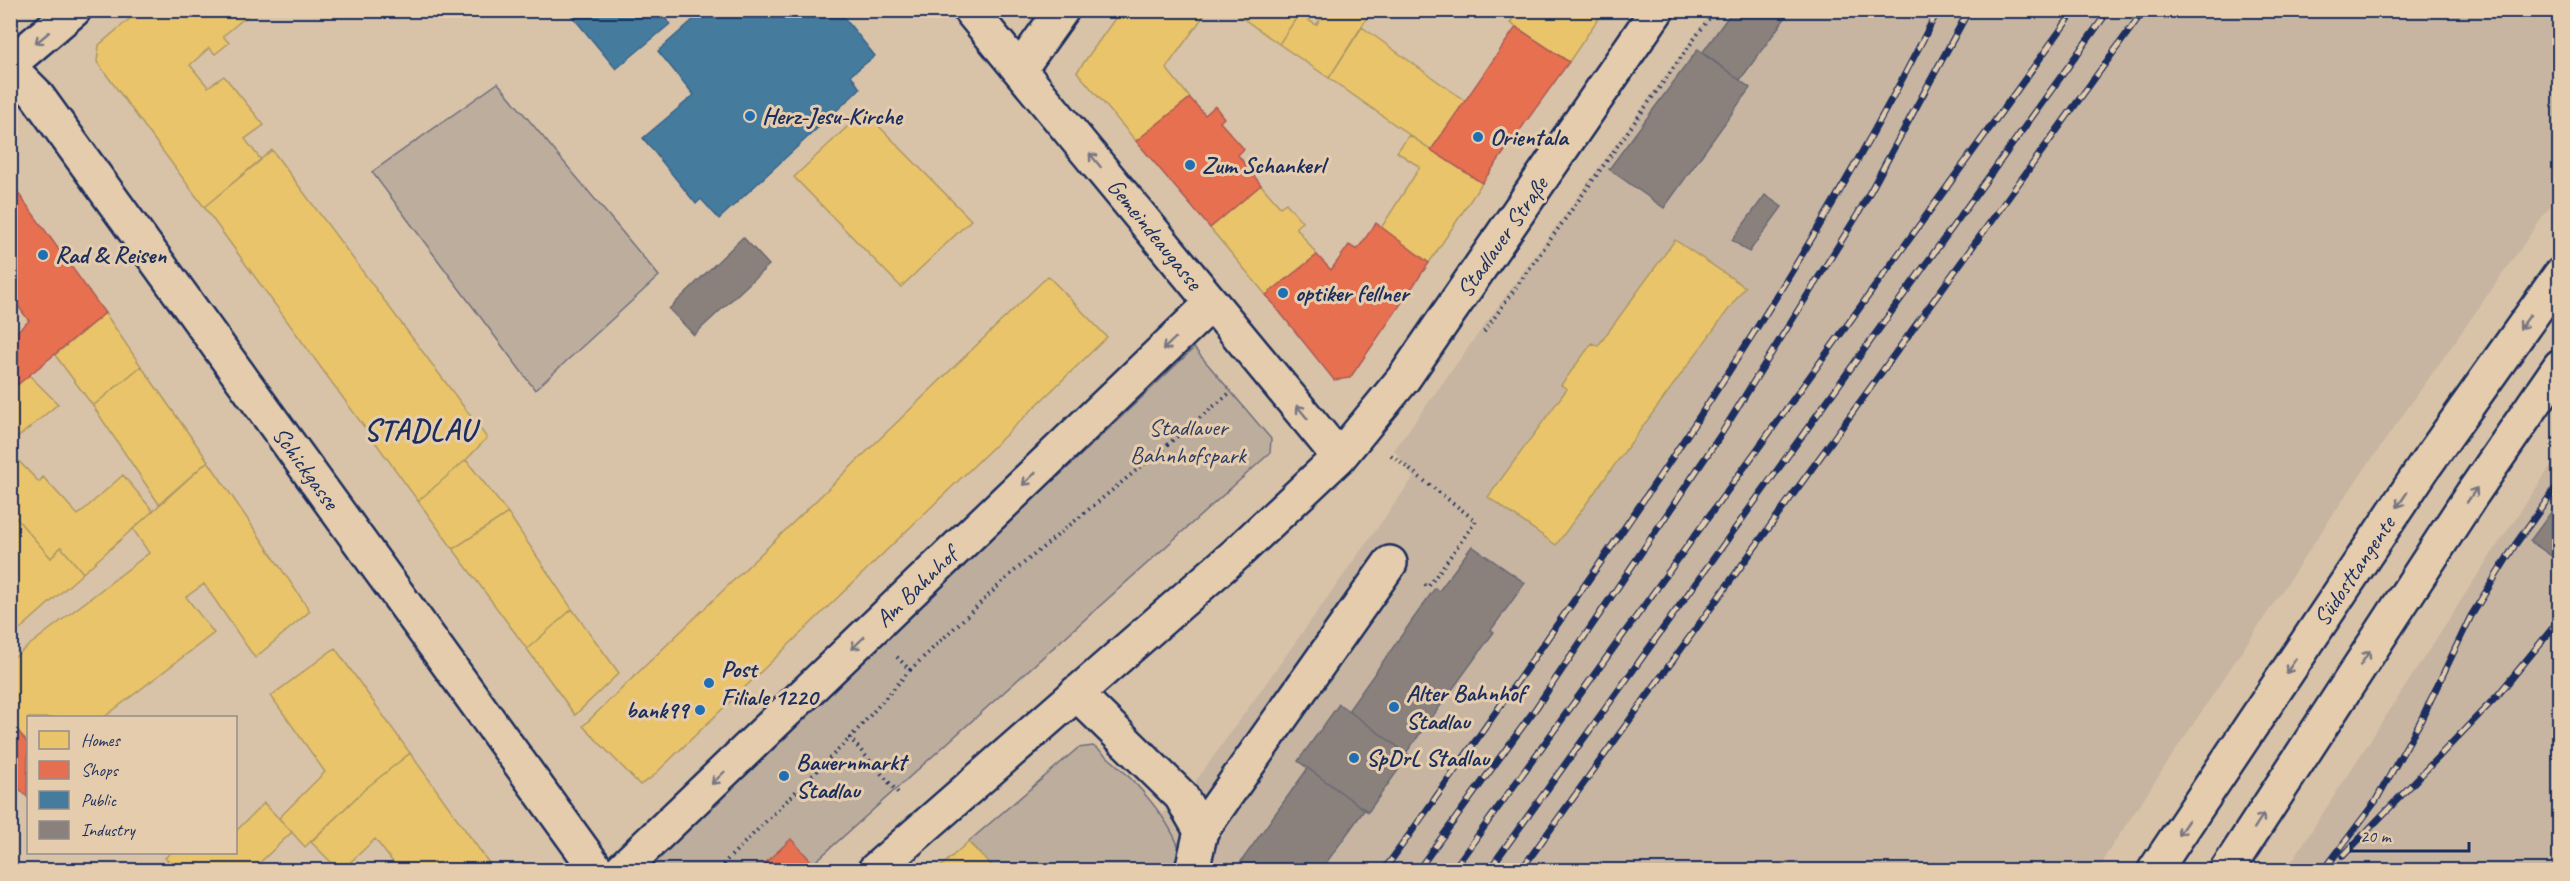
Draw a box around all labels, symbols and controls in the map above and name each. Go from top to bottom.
one-way arrow [34,31,50,44]
place label: Herz-Jesu-Kirche [762,101,904,131]
marker: Herz-Jesu-Kirche [743,109,757,123]
place label: Orientala [1490,122,1570,152]
marker: Orientala [1471,130,1485,144]
place label: Zum Schankerl [1202,150,1329,180]
one-way arrow [1088,152,1101,168]
marker: Zum Schankerl [1183,158,1197,172]
street label: Stadlauer Straße [1450,169,1556,303]
street label: Gemeindeaugasse [1101,172,1210,298]
place label: Rad & Reisen [55,240,167,270]
marker: Rad & Reisen [36,248,50,262]
place label: optiker fellner [1295,278,1411,308]
marker: optiker fellner [1276,286,1290,300]
one-way arrow [2519,314,2531,330]
one-way arrow [1162,336,1177,351]
one-way arrow [1295,404,1308,420]
district label: STADLAU [364,411,481,449]
park label: Stadlauer Bahnhofspark [1130,412,1248,470]
street label: Schickgasse [266,421,347,517]
one-way arrow [1021,471,1036,486]
one-way arrow [2466,487,2478,503]
one-way arrow [2396,491,2408,508]
street label: Südosttangente [2306,509,2403,632]
street label: Am Bahnhof [869,537,967,633]
one-way arrow [851,636,866,650]
one-way arrow [2360,650,2372,667]
place label: Post Filiale 1220 [721,654,820,712]
one-way arrow [2284,657,2296,674]
marker: Post Filiale 1220 [702,676,716,690]
place label: Alter Bahnhof Stadlau [1406,678,1531,736]
place label: bank99 [626,695,690,725]
marker: Alter Bahnhof Stadlau [1387,700,1401,714]
marker: bank99 [693,703,707,717]
legend [27,716,237,854]
text: Homes [81,729,121,751]
place label: SpDrL Stadlau [1366,743,1491,773]
place label: Bauernmarkt Stadlau [796,747,910,805]
marker: SpDrL Stadlau [1347,751,1361,765]
text: Shops [81,759,120,781]
marker: Bauernmarkt Stadlau [777,769,791,783]
one-way arrow [710,771,725,785]
text: Public [81,789,118,811]
one-way arrow [2253,814,2265,830]
scale bar [2351,815,2470,853]
text: Industry [81,819,136,841]
one-way arrow [2177,820,2189,836]
text: 20 m [2360,825,2393,847]

